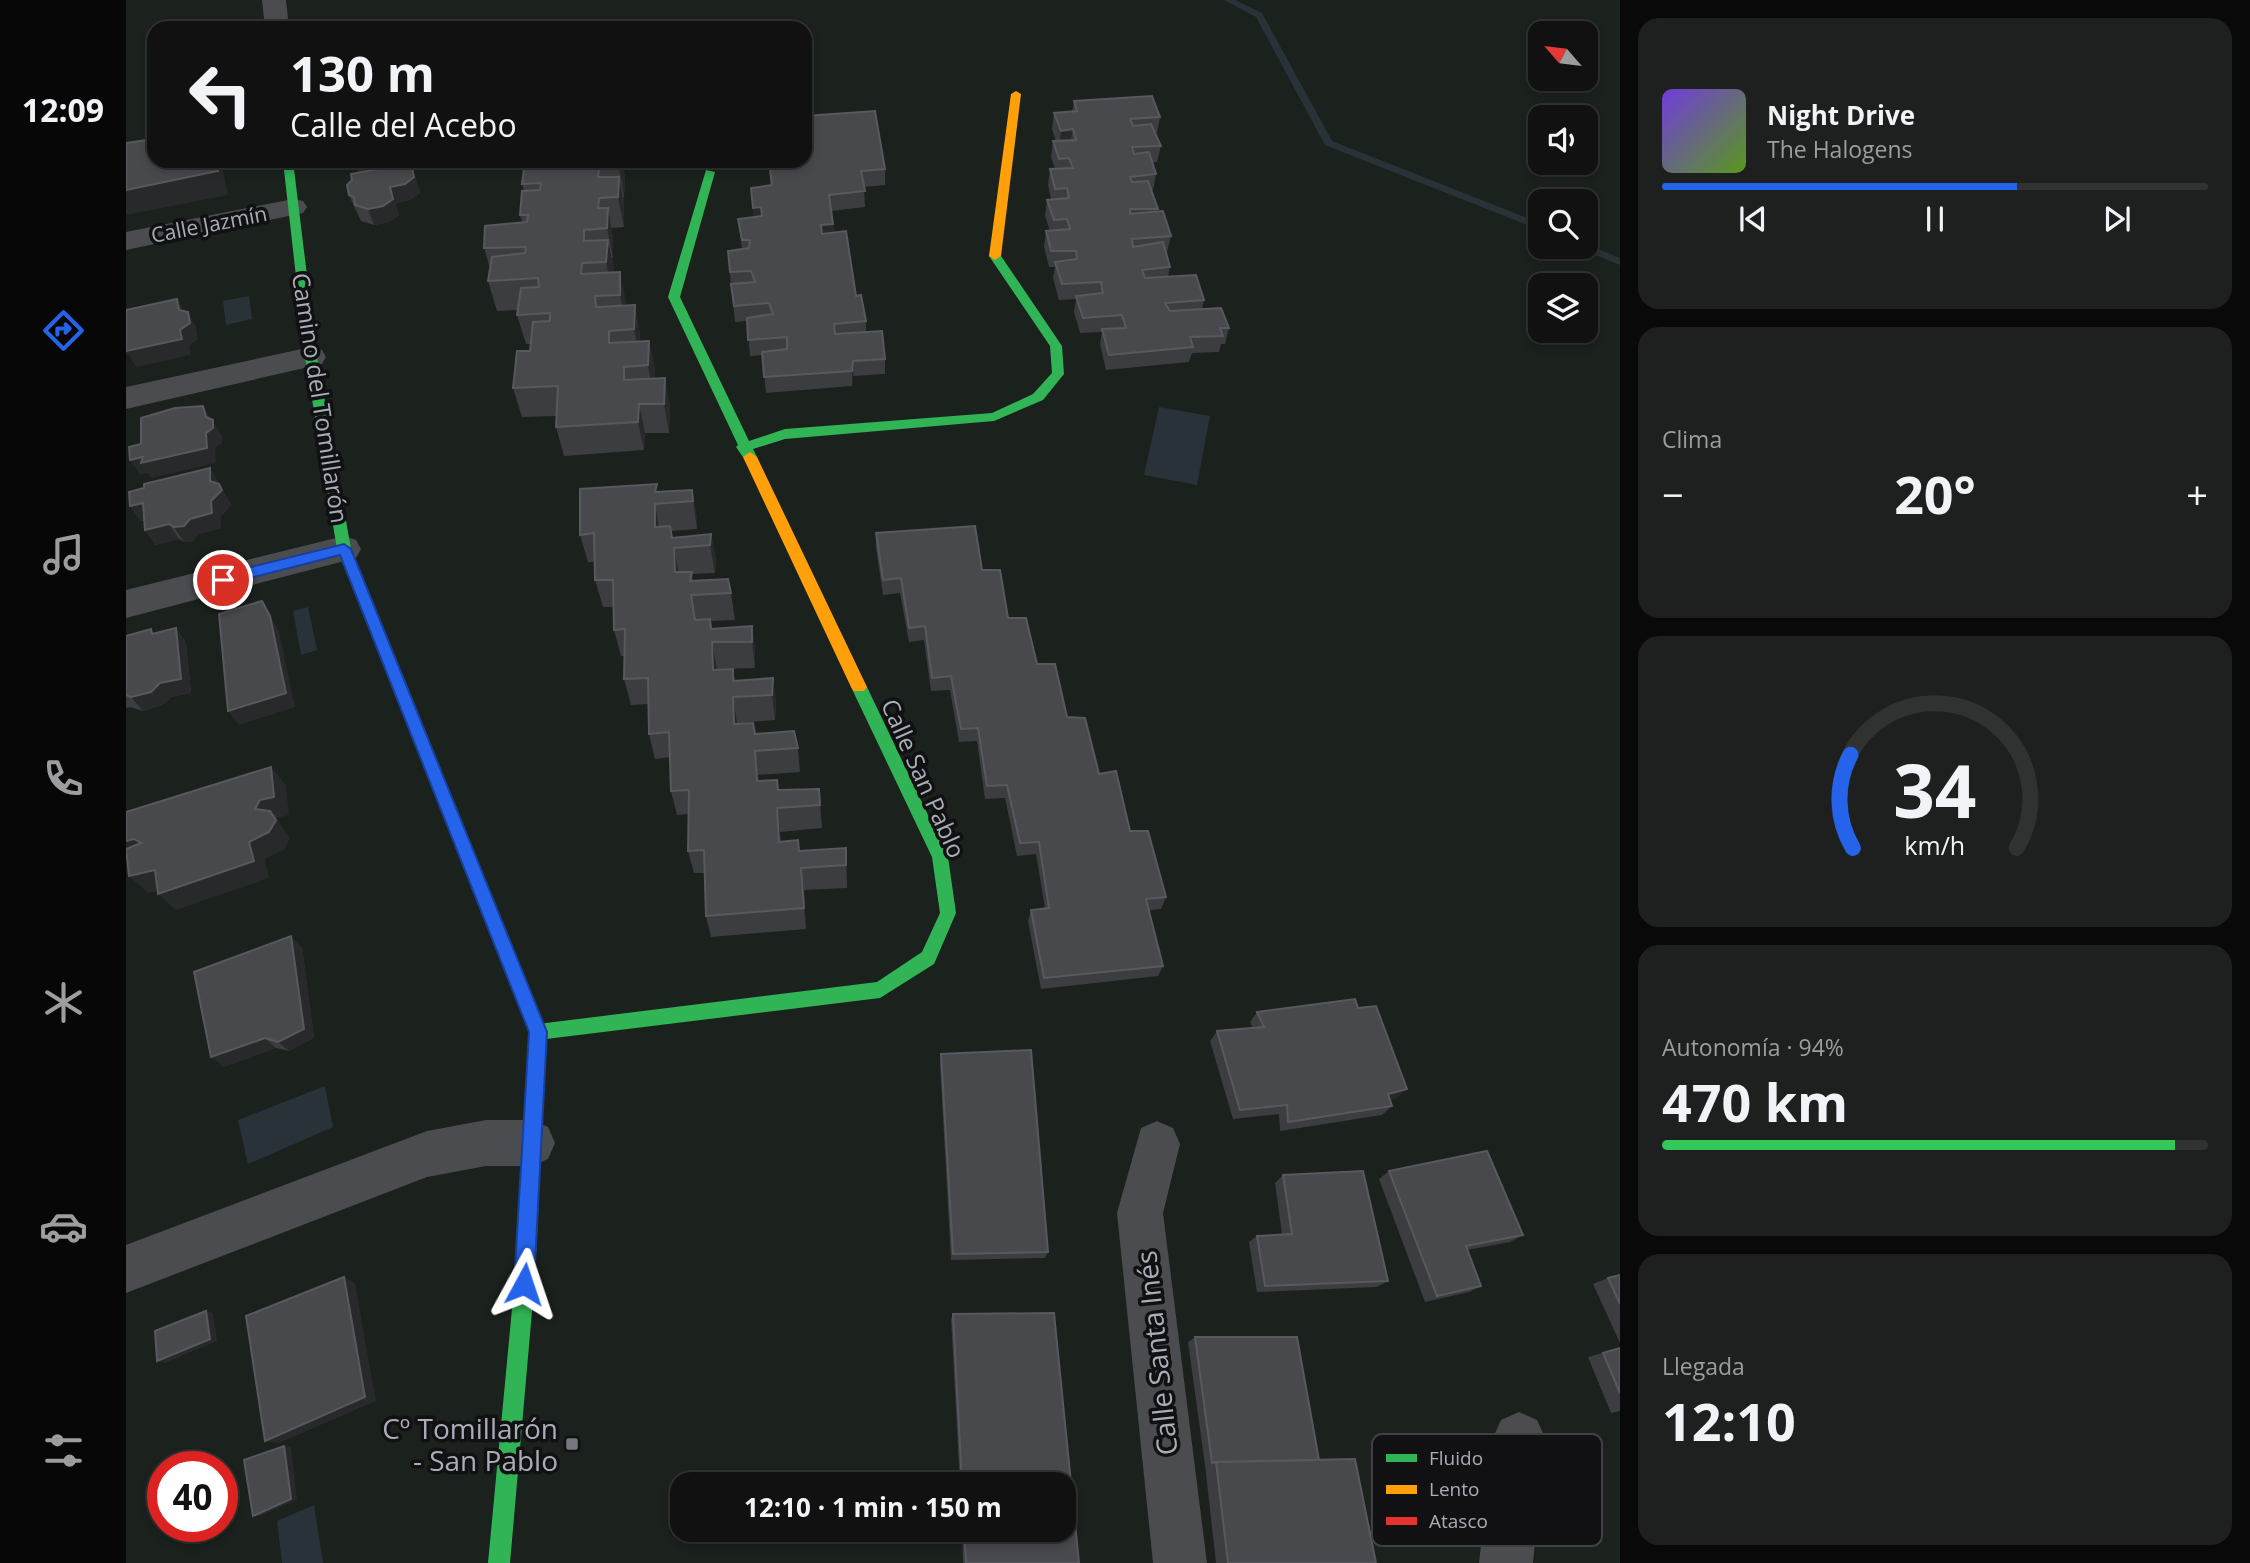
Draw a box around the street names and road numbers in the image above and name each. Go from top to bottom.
street label: Calle Jazmín [149,199,269,249]
street label: Camino del Tomillarón [285,271,357,525]
street label: Calle San Pablo [874,693,974,863]
street label: Calle Santa Inés [1126,1249,1186,1457]

